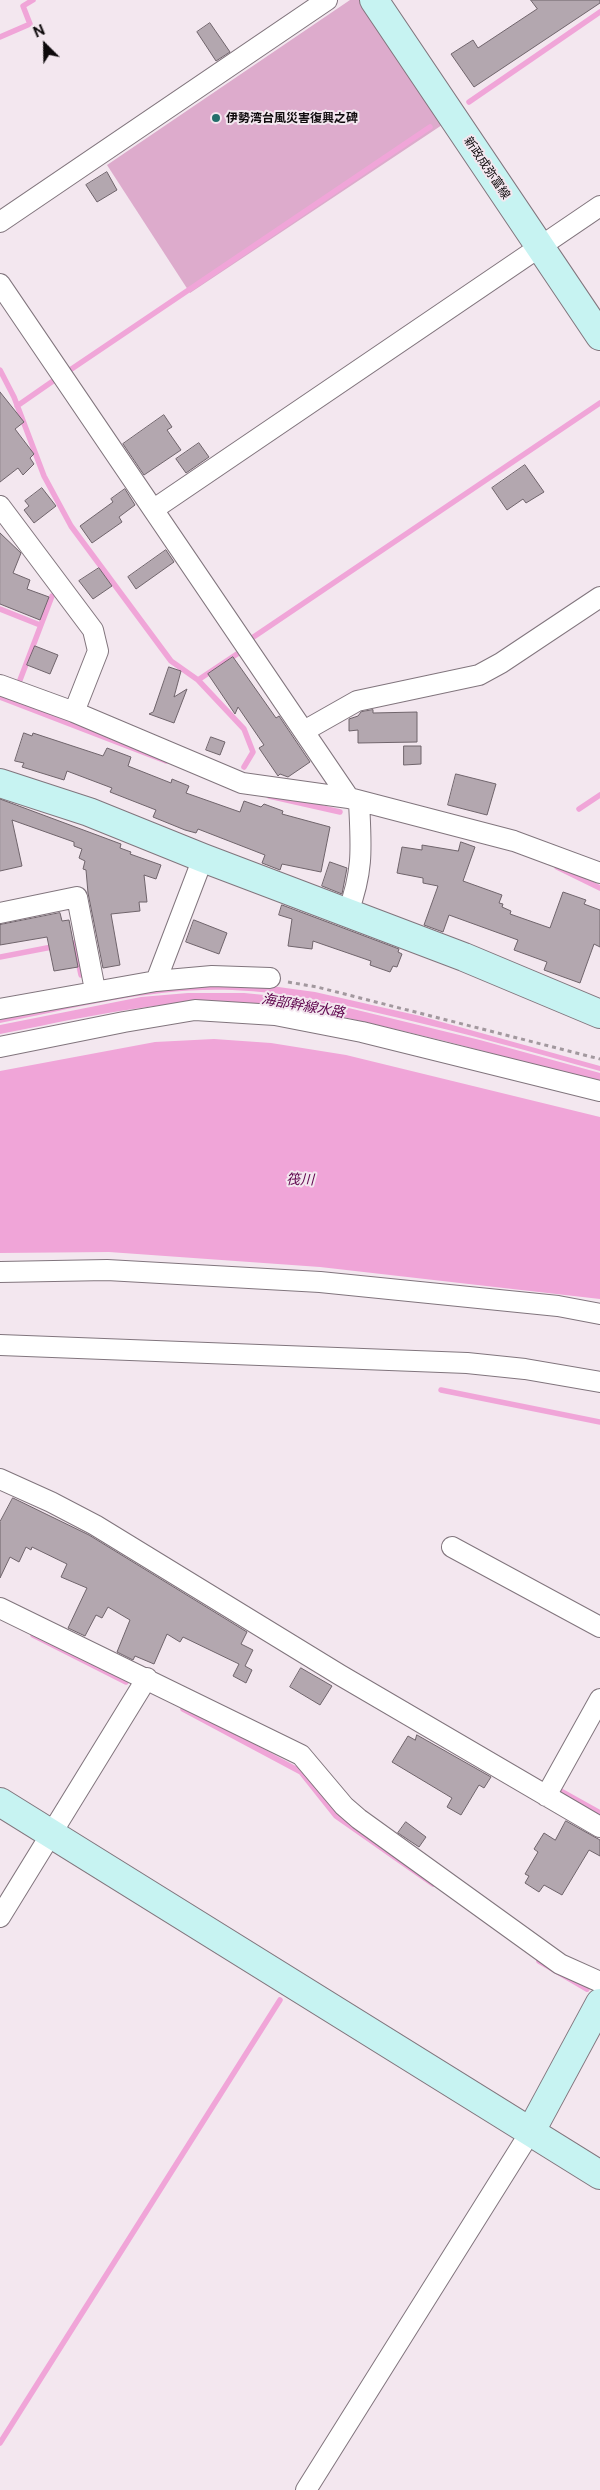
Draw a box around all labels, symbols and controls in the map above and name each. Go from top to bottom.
north arrow [20,20,70,70]
text: N [31,22,47,41]
place label: 伊勢湾台風災害復興之碑 [226,111,358,125]
marker: 伊勢湾台風災害復興之碑 [210,112,222,124]
street label: 新政成弥富線 [461,134,513,202]
water label: 海部幹線水路 [260,990,346,1022]
water label: 筏川 [286,1171,314,1189]

